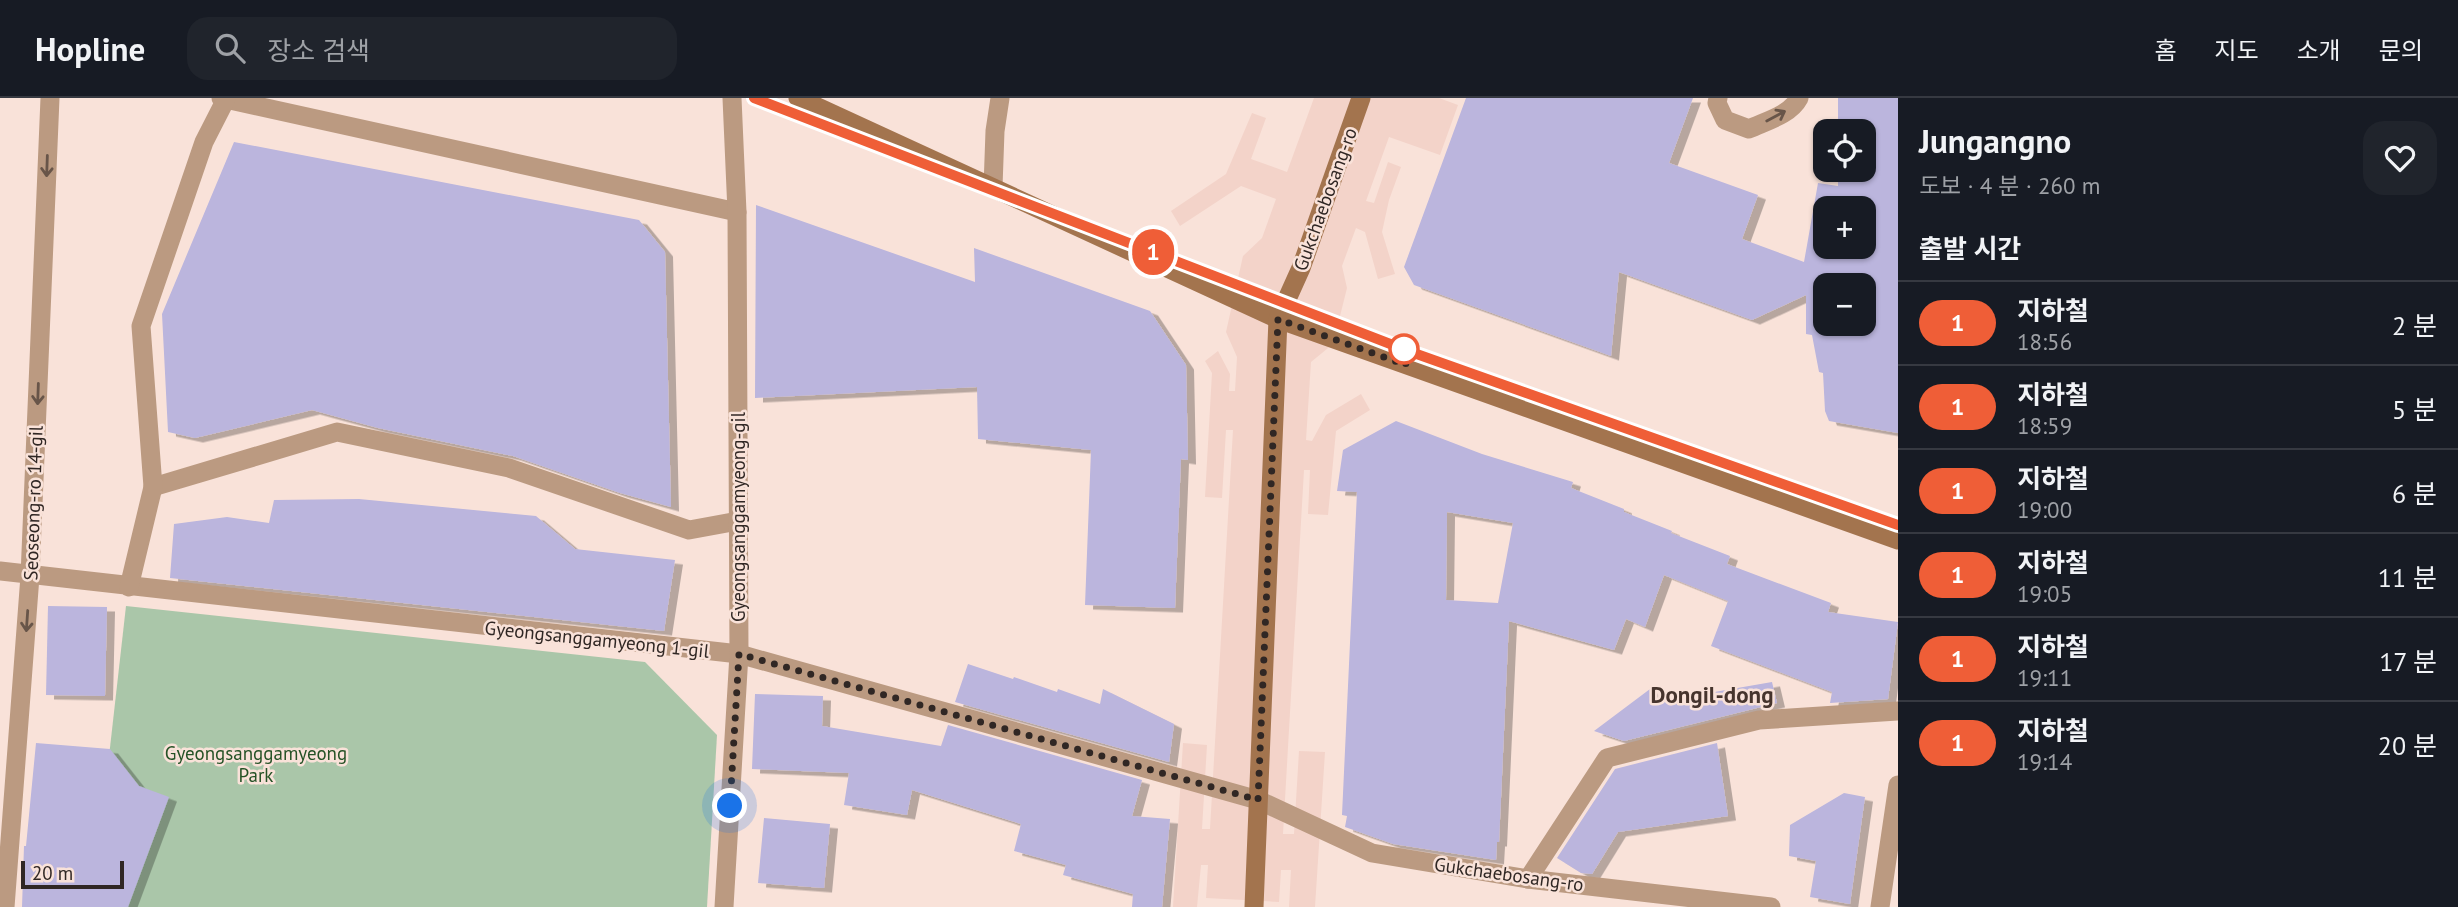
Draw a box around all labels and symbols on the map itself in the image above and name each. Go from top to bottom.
one-way arrow [1765,109,1786,122]
street label: Gukchaebosang-ro [1288,124,1362,274]
one-way arrow [40,154,53,177]
line badge: 1 [1130,229,1176,275]
unlabelled marker [1389,334,1419,364]
one-way arrow [31,382,44,405]
street label: Gyeongsanggamyeong-gil [726,411,750,622]
street label: Seoseong-ro 14-gil [18,425,48,581]
one-way arrow [20,609,33,632]
street label: Gyeongsanggamyeong 1-gil [484,615,711,663]
district label: Dongil-dong [1651,680,1773,709]
park label: Gyeongsanggamyeong Park [165,741,347,787]
your location [712,788,747,823]
street label: Gukchaebosang-ro [1433,852,1585,896]
scale bar [21,858,124,890]

